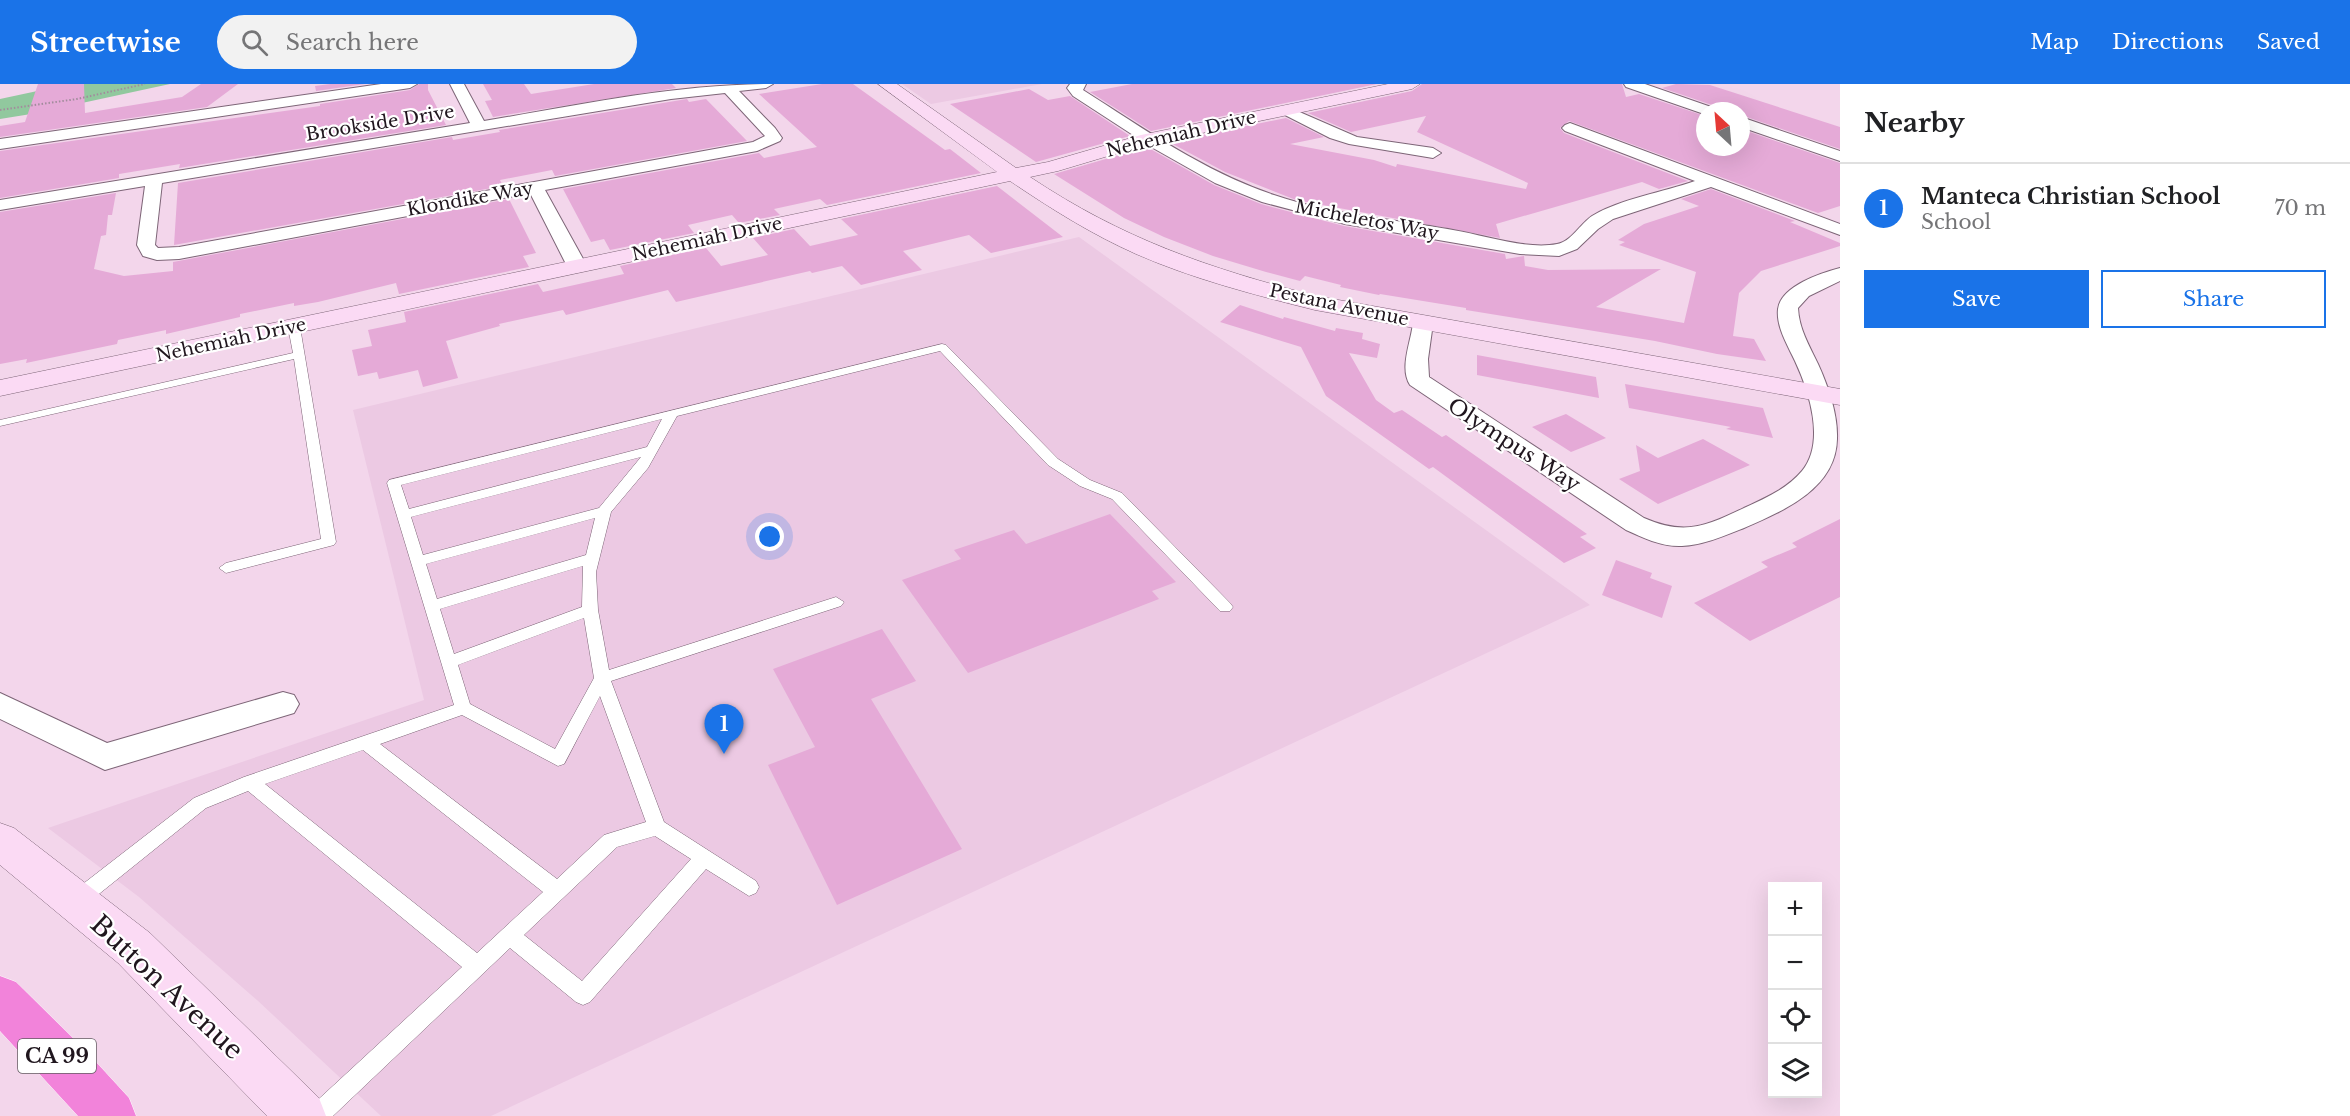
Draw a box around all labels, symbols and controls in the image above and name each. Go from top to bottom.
search box [217,15,637,69]
text: Streetwise [30,25,181,60]
icon: search [238,26,271,59]
text: Search here [286,29,419,56]
text: Map [2030,29,2079,55]
text: Directions [2112,29,2224,55]
text: Saved [2257,29,2320,55]
street label: Brookside Drive [304,100,456,146]
north arrow [1696,102,1750,156]
street label: Nehemiah Drive [1104,106,1258,162]
text: Nearby [1864,107,1965,139]
street label: Klondike Way [405,177,536,221]
text: Manteca Christian School [1921,183,2220,210]
street label: Micheletos Way [1293,195,1441,245]
text: 1 [1879,196,1888,220]
text: 70 m [2274,196,2326,220]
text: School [1921,210,1991,234]
street label: Nehemiah Drive [630,212,784,266]
button: Save [1864,270,2089,328]
button: Share [2101,270,2326,328]
street label: Pestana Avenue [1267,279,1411,331]
street label: Nehemiah Drive [154,313,308,367]
street label: Olympus Way [1443,392,1586,498]
your location [755,522,784,551]
pin: 1 [704,704,744,754]
map controls [1768,882,1822,1098]
button: + [1768,882,1822,936]
street label: Button Avenue [84,908,250,1066]
button: − [1768,936,1822,990]
button: locate [1768,990,1822,1044]
road number: CA 99 [18,1039,96,1073]
button: layers [1768,1044,1822,1098]

